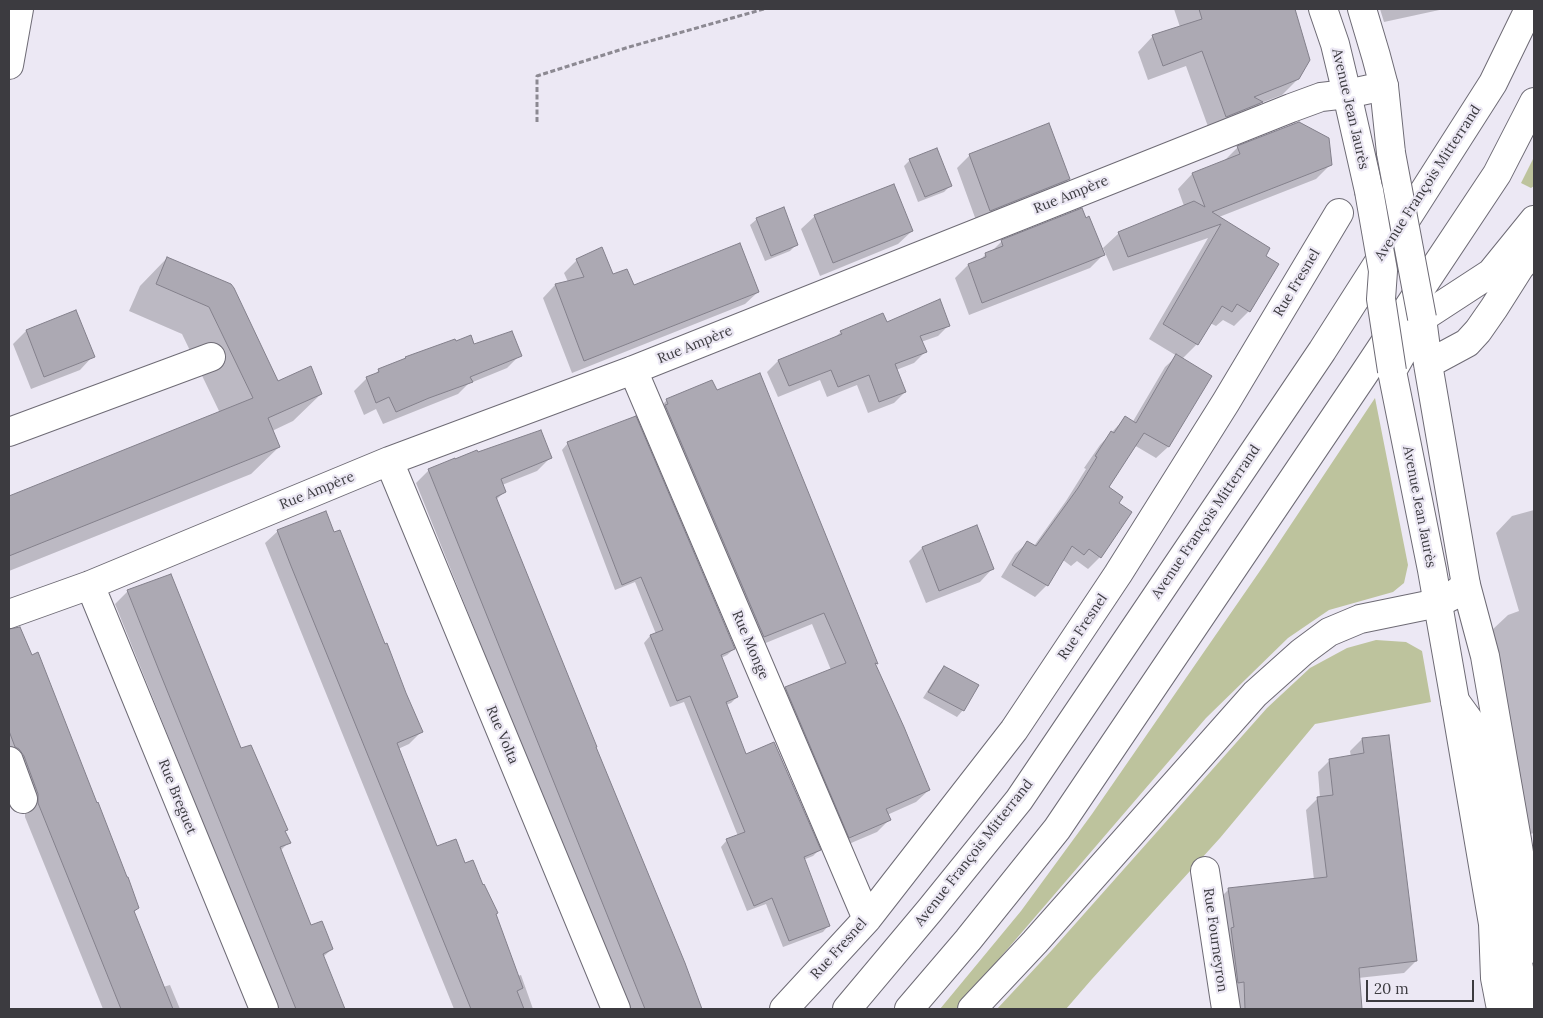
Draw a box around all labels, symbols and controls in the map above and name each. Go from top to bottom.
street label: Avenue Jean Jaurès [1328,47,1372,171]
street label: Avenue François Mitterrand [1371,102,1485,264]
street label: Rue Ampère [1031,172,1111,218]
street label: Rue Fresnel [1270,246,1324,320]
street label: Rue Ampère [655,322,735,368]
street label: Avenue François Mitterrand [1148,442,1264,602]
street label: Avenue Jean Jaurès [1399,445,1439,569]
street label: Rue Ampère [277,468,357,514]
street label: Rue Fresnel [1055,591,1111,663]
street label: Rue Monge [728,608,772,682]
street label: Rue Volta [482,703,522,767]
street label: Rue Breguet [154,757,200,837]
street label: Avenue François Mitterrand [911,776,1037,930]
street label: Rue Fourneyron [1199,887,1231,993]
street label: Rue Fresnel [807,915,871,983]
scale bar [1368,970,1476,1002]
text: 20 m [1374,979,1409,998]

